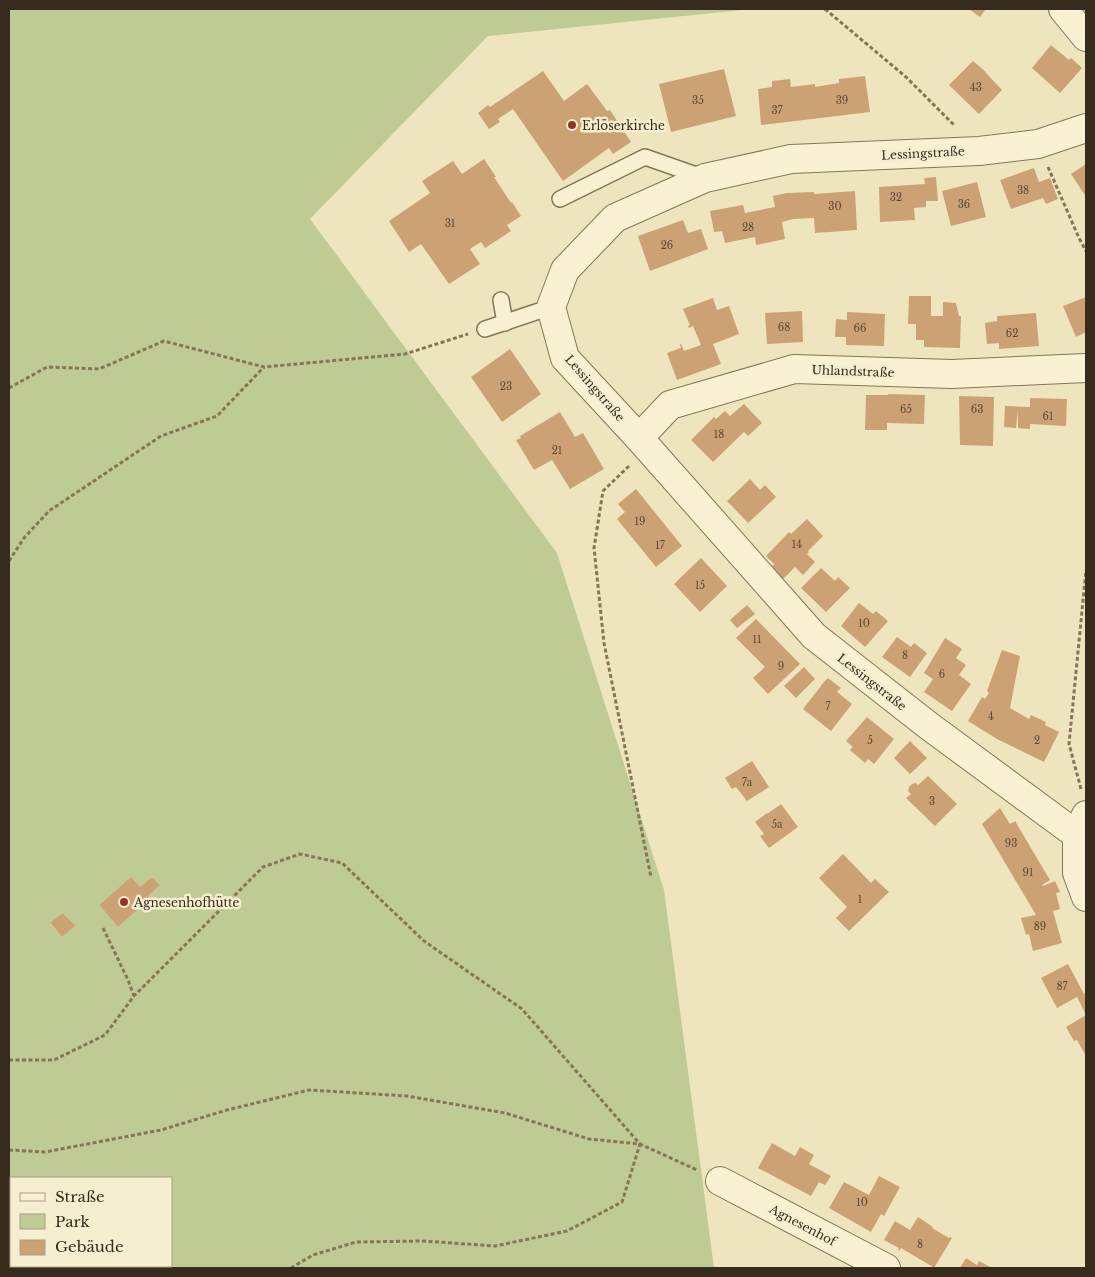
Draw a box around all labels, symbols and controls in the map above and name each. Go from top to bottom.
house number: 43 [970,81,982,94]
house number: 35 [692,94,704,107]
house number: 39 [836,94,848,107]
house number: 37 [771,104,784,117]
place label: Erlöserkirche [582,118,665,133]
marker: Erlöserkirche [566,119,578,131]
street label: Lessingstraße [881,143,965,163]
house number: 38 [1017,184,1029,197]
house number: 32 [890,191,902,204]
house number: 36 [958,198,970,211]
house number: 30 [828,200,842,213]
house number: 31 [445,217,455,230]
house number: 28 [742,221,754,234]
house number: 26 [661,239,673,252]
house number: 68 [778,321,790,334]
house number: 66 [854,322,866,335]
house number: 62 [1006,327,1018,340]
street label: Lessingstraße [562,352,628,425]
street label: Uhlandstraße [811,362,895,380]
house number: 23 [500,380,512,393]
house number: 65 [900,403,912,416]
house number: 63 [971,403,983,416]
house number: 61 [1043,410,1053,423]
house number: 18 [714,428,724,441]
house number: 21 [552,444,562,457]
house number: 19 [635,515,645,528]
house number: 14 [792,538,802,551]
house number: 17 [655,539,666,552]
house number: 15 [695,579,705,592]
house number: 10 [858,617,870,630]
house number: 11 [753,633,761,646]
house number: 8 [902,649,908,662]
street label: Lessingstraße [834,650,910,714]
house number: 9 [778,660,784,673]
house number: 6 [939,668,945,681]
house number: 7 [825,700,831,713]
house number: 4 [988,710,994,723]
house number: 5 [867,734,873,747]
house number: 2 [1034,734,1040,747]
house number: 7a [742,776,753,789]
house number: 3 [929,795,935,808]
house number: 5a [771,818,783,831]
house number: 93 [1005,837,1017,850]
house number: 91 [1023,866,1033,879]
house number: 1 [858,893,862,906]
place label: Agnesenhofhütte [133,895,240,910]
marker: Agnesenhofhütte [118,896,130,908]
house number: 89 [1034,920,1046,933]
house number: 87 [1056,980,1069,993]
legend [10,1177,172,1267]
text: Straße [55,1187,105,1206]
house number: 10 [856,1196,868,1209]
street label: Agnesenhof [766,1201,841,1250]
text: Park [55,1212,91,1231]
text: Gebäude [55,1237,124,1256]
house number: 8 [917,1238,923,1251]

